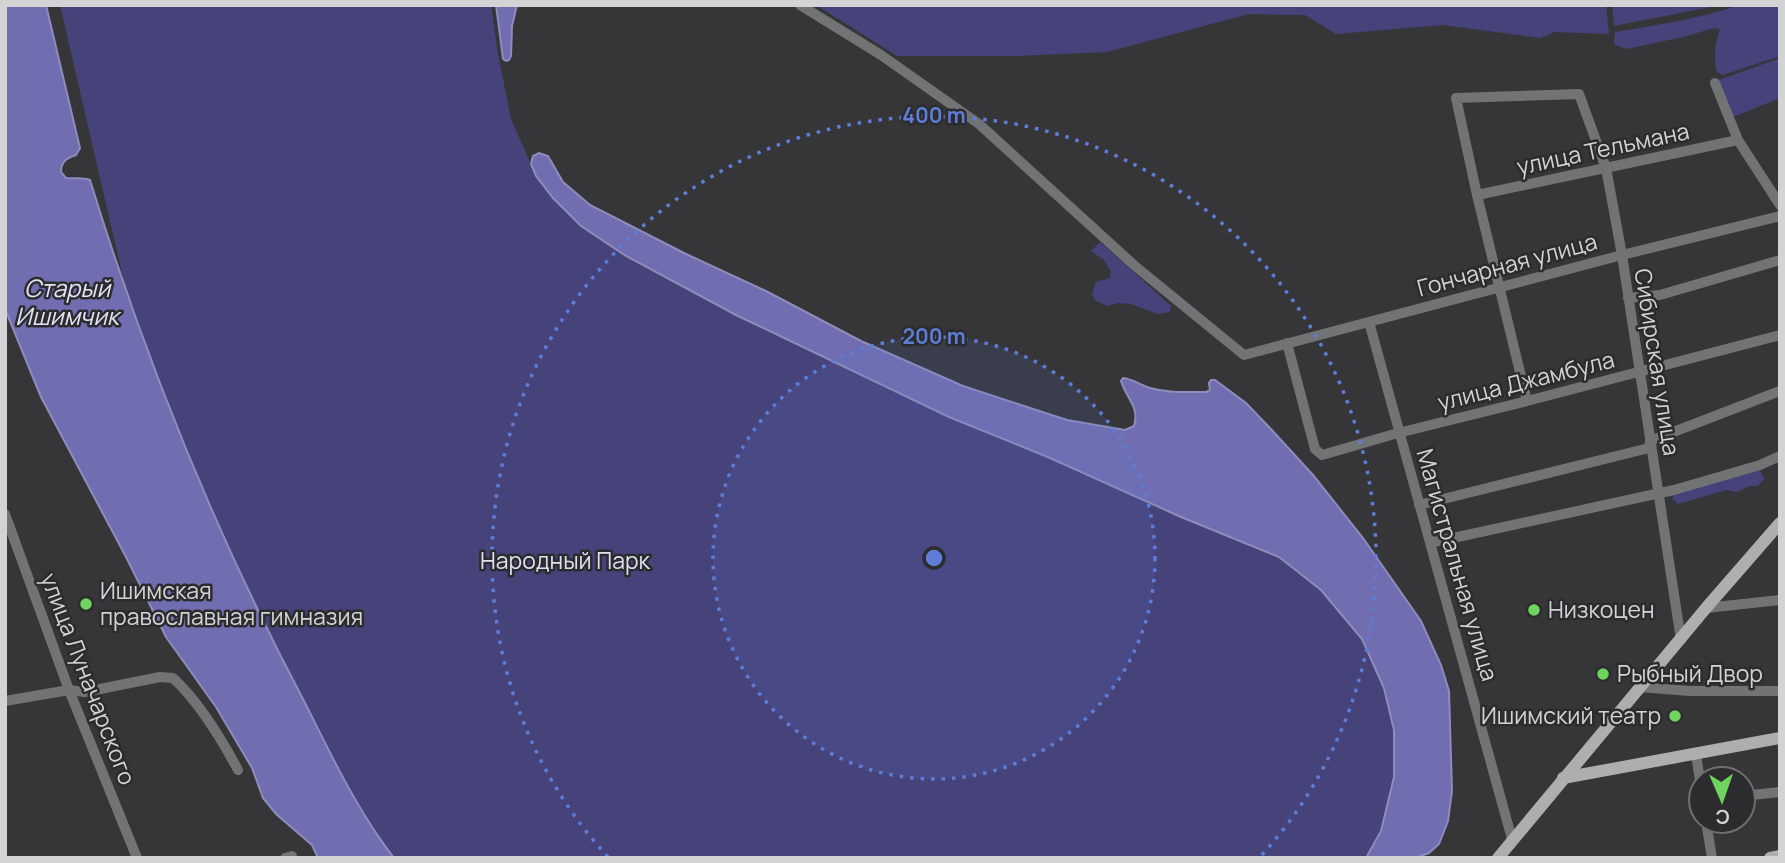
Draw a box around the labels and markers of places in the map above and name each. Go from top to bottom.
centre of rings [922,546,946,570]
place label: Ишимская православная гимназия [100,574,363,632]
place label: Низкоцен [1548,593,1655,625]
marker: Ишимская православная гимназия [78,596,94,612]
marker: Низкоцен [1526,602,1542,618]
place label: Рыбный Двор [1617,657,1763,689]
marker: Рыбный Двор [1595,666,1611,682]
place label: Ишимский театр [1481,699,1661,731]
marker: Ишимский театр [1667,708,1683,724]

